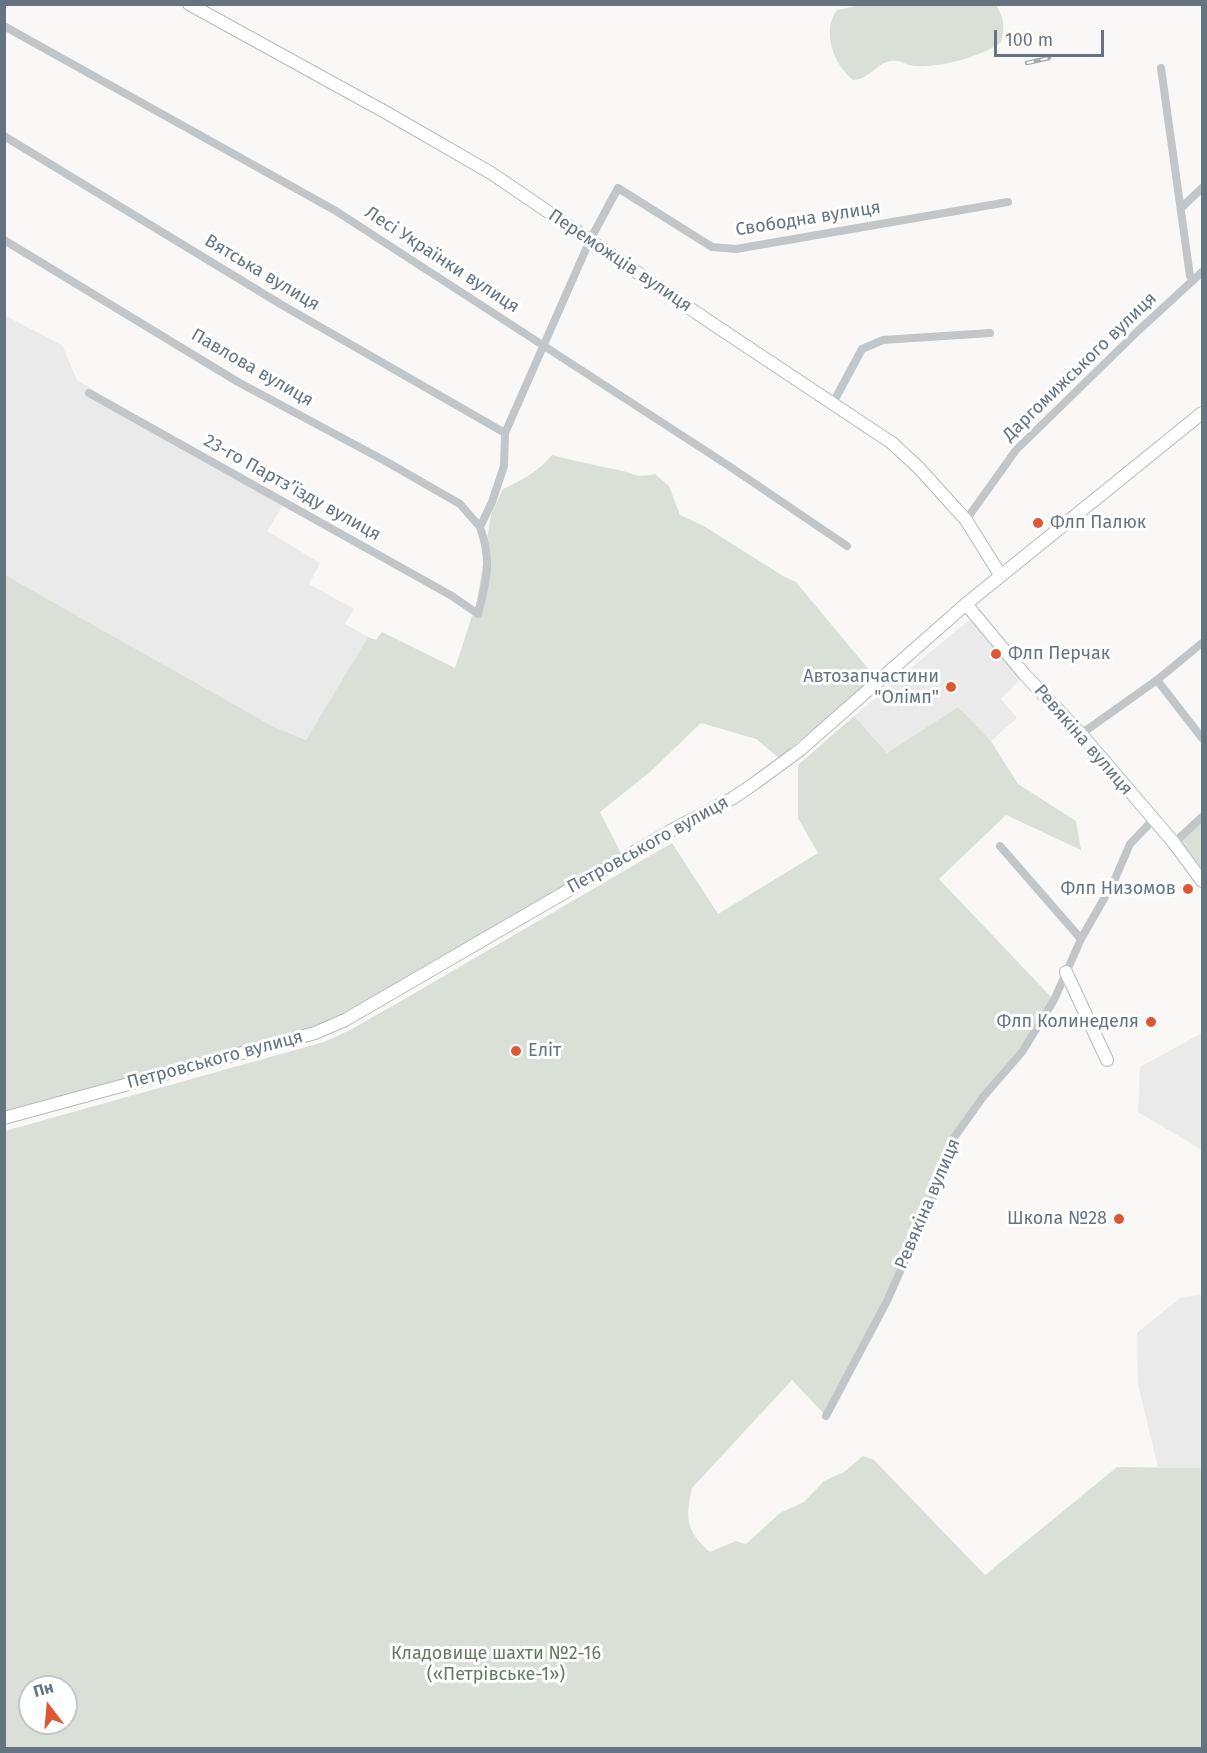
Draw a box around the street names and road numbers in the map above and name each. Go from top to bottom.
street label: Свободна вулиця [734,197,882,241]
street label: Лесі Українки вулиця [361,202,523,318]
street label: Переможців вулиця [544,205,696,317]
street label: Вятська вулиця [201,230,323,316]
street label: Даргомижського вулиця [999,288,1161,446]
street label: Павлова вулиця [187,324,317,412]
street label: 23-го Партз’їзду вулиця [200,430,384,546]
street label: Ревякіна вулиця [1029,680,1137,800]
street label: Петровського вулиця [564,792,732,898]
street label: Петровського вулиця [125,1026,305,1094]
street label: Ревякіна вулиця [891,1136,965,1272]

